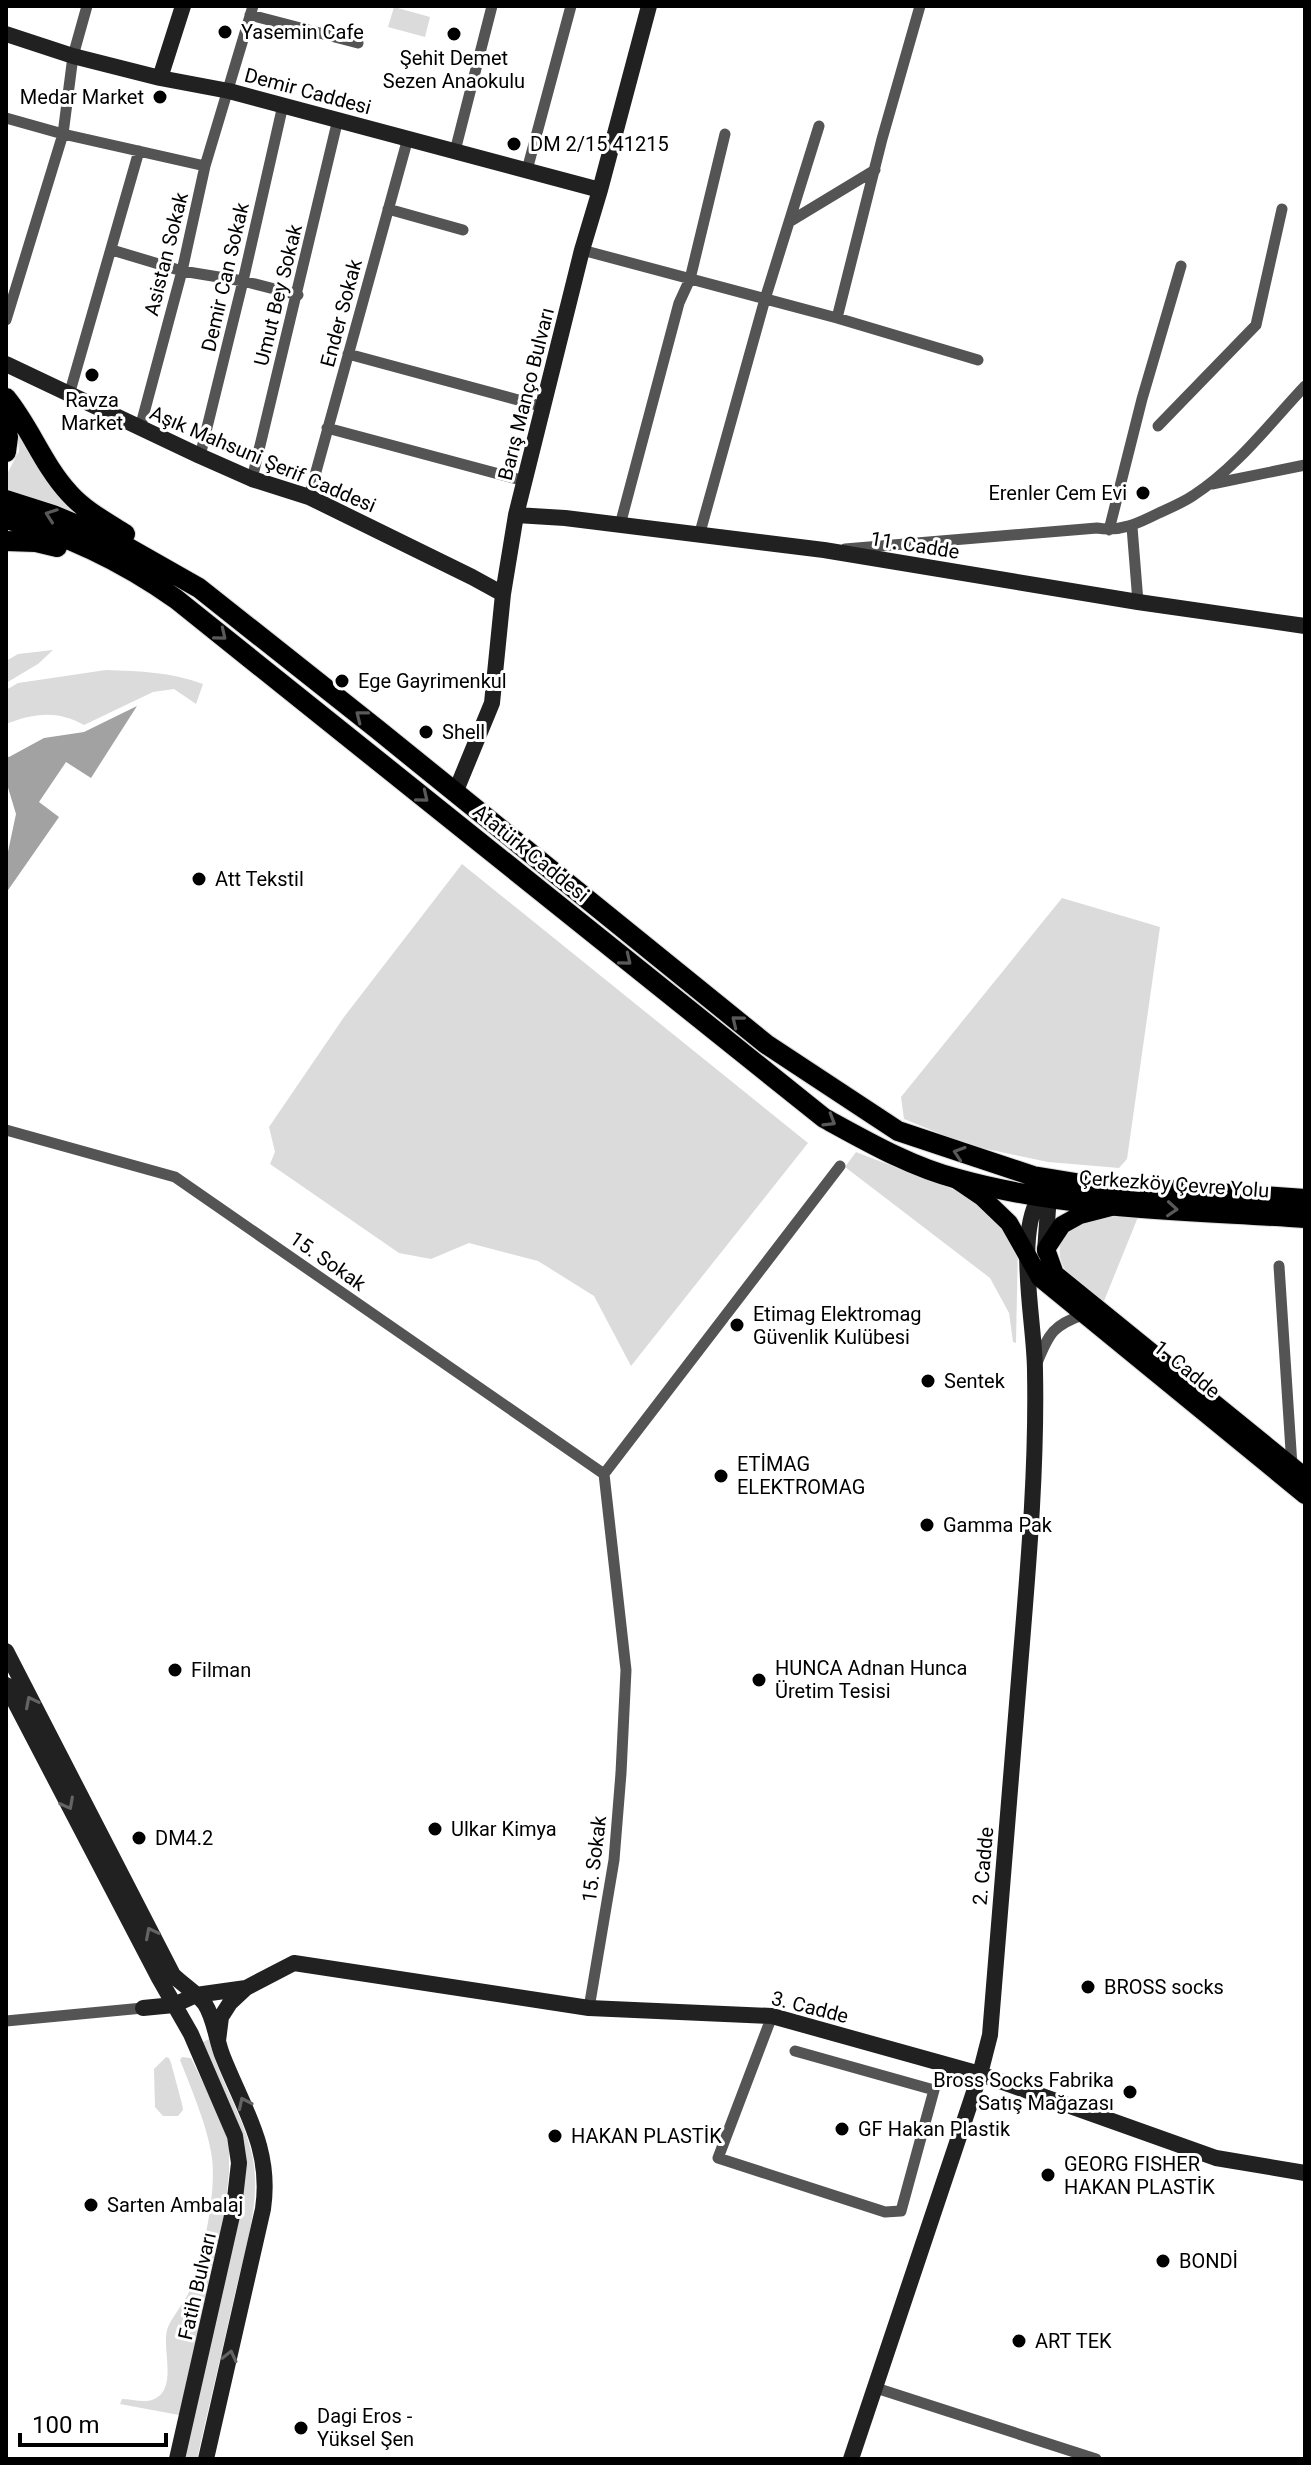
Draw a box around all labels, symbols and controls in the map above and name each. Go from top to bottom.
place label: Yasemin Cafe [241,20,364,44]
marker: Yasemin Cafe [216,23,234,41]
marker: Şehit Demet Sezen Anaokulu [445,25,463,43]
place label: Şehit Demet Sezen Anaokulu [383,46,525,93]
street label: Demir Caddesi [242,63,374,119]
place label: Medar Market [20,85,144,109]
marker: Medar Market [151,88,169,106]
place label: DM 2/15 41215 [530,132,669,156]
marker: DM 2/15 41215 [505,135,523,153]
street label: Asistan Sokak [139,189,193,318]
street label: Demir Can Sokak [196,199,254,354]
street label: Umut Bey Sokak [249,221,307,368]
street label: Ender Sokak [315,256,367,369]
street label: Barış Manço Bulvarı [493,305,559,483]
marker: Ravza Market [83,366,101,384]
place label: Ravza Market [61,388,123,435]
street label: Aşık Mahsuni Şerif Caddesi [146,400,380,518]
place label: Erenler Cem Evi [988,481,1127,505]
marker: Erenler Cem Evi [1134,484,1152,502]
one-way arrow [45,508,59,525]
street label: 11. Cadde [869,526,961,564]
one-way arrow [211,625,226,639]
place label: Ege Gayrimenkul [358,669,507,693]
marker: Ege Gayrimenkul [333,672,351,690]
one-way arrow [356,711,370,726]
place label: Shell [442,720,485,744]
marker: Shell [417,723,435,741]
one-way arrow [414,787,428,802]
street label: Atatürk Caddesi [468,799,594,907]
place label: Att Tekstil [215,867,304,891]
marker: Att Tekstil [190,870,208,888]
one-way arrow [617,950,631,965]
one-way arrow [732,1016,746,1031]
one-way arrow [821,1111,836,1127]
one-way arrow [953,1146,966,1162]
street label: Çerkezköy Çevre Yolu [1078,1165,1270,1203]
one-way arrow [1166,1200,1179,1217]
street label: 15. Sokak [285,1226,371,1296]
place label: Etimag Elektromag Güvenlik Kulübesi [753,1302,922,1349]
marker: Etimag Elektromag Güvenlik Kulübesi [728,1316,746,1334]
street label: 1. Cadde [1149,1335,1225,1403]
place label: Sentek [944,1369,1006,1393]
marker: Sentek [919,1372,937,1390]
place label: ETİMAG ELEKTROMAG [737,1452,865,1499]
marker: ETİMAG ELEKTROMAG [712,1467,730,1485]
place label: Gamma Pak [943,1513,1053,1537]
marker: Gamma Pak [918,1516,936,1534]
place label: HUNCA Adnan Hunca Üretim Tesisi [775,1656,967,1703]
place label: Filman [191,1658,251,1682]
marker: Filman [166,1661,184,1679]
marker: HUNCA Adnan Hunca Üretim Tesisi [750,1671,768,1689]
one-way arrow [26,1696,41,1711]
one-way arrow [59,1795,74,1810]
street label: 15. Sokak [577,1813,611,1904]
place label: Ulkar Kimya [451,1817,557,1841]
marker: Ulkar Kimya [426,1820,444,1838]
place label: DM4.2 [155,1826,213,1850]
street label: 2. Cadde [968,1826,998,1906]
marker: DM4.2 [130,1829,148,1847]
one-way arrow [146,1927,161,1941]
place label: BROSS socks [1104,1975,1224,1999]
marker: BROSS socks [1079,1978,1097,1996]
street label: 3. Cadde [769,1986,851,2028]
place label: Bross Socks Fabrika Satış Mağazası [933,2068,1114,2115]
marker: Bross Socks Fabrika Satış Mağazası [1121,2083,1139,2101]
one-way arrow [237,2097,253,2112]
place label: GF Hakan Plastik [858,2117,1011,2141]
marker: GF Hakan Plastik [833,2120,851,2138]
place label: HAKAN PLASTİK [571,2124,722,2148]
marker: HAKAN PLASTİK [546,2127,564,2145]
place label: GEORG FISHER HAKAN PLASTİK [1064,2152,1215,2199]
marker: GEORG FISHER HAKAN PLASTİK [1039,2166,1057,2184]
place label: Sarten Ambalaj [107,2193,243,2217]
marker: Sarten Ambalaj [82,2196,100,2214]
street label: Fatih Bulvarı [173,2230,221,2342]
place label: BONDİ [1179,2249,1238,2273]
marker: BONDİ [1154,2252,1172,2270]
place label: ART TEK [1035,2329,1112,2353]
marker: ART TEK [1010,2332,1028,2350]
one-way arrow [221,2349,238,2363]
scale bar [20,2397,166,2447]
place label: Dagi Eros - Yüksel Şen [317,2404,414,2451]
text: 100 m [32,2411,99,2439]
marker: Dagi Eros - Yüksel Şen [292,2419,310,2437]

